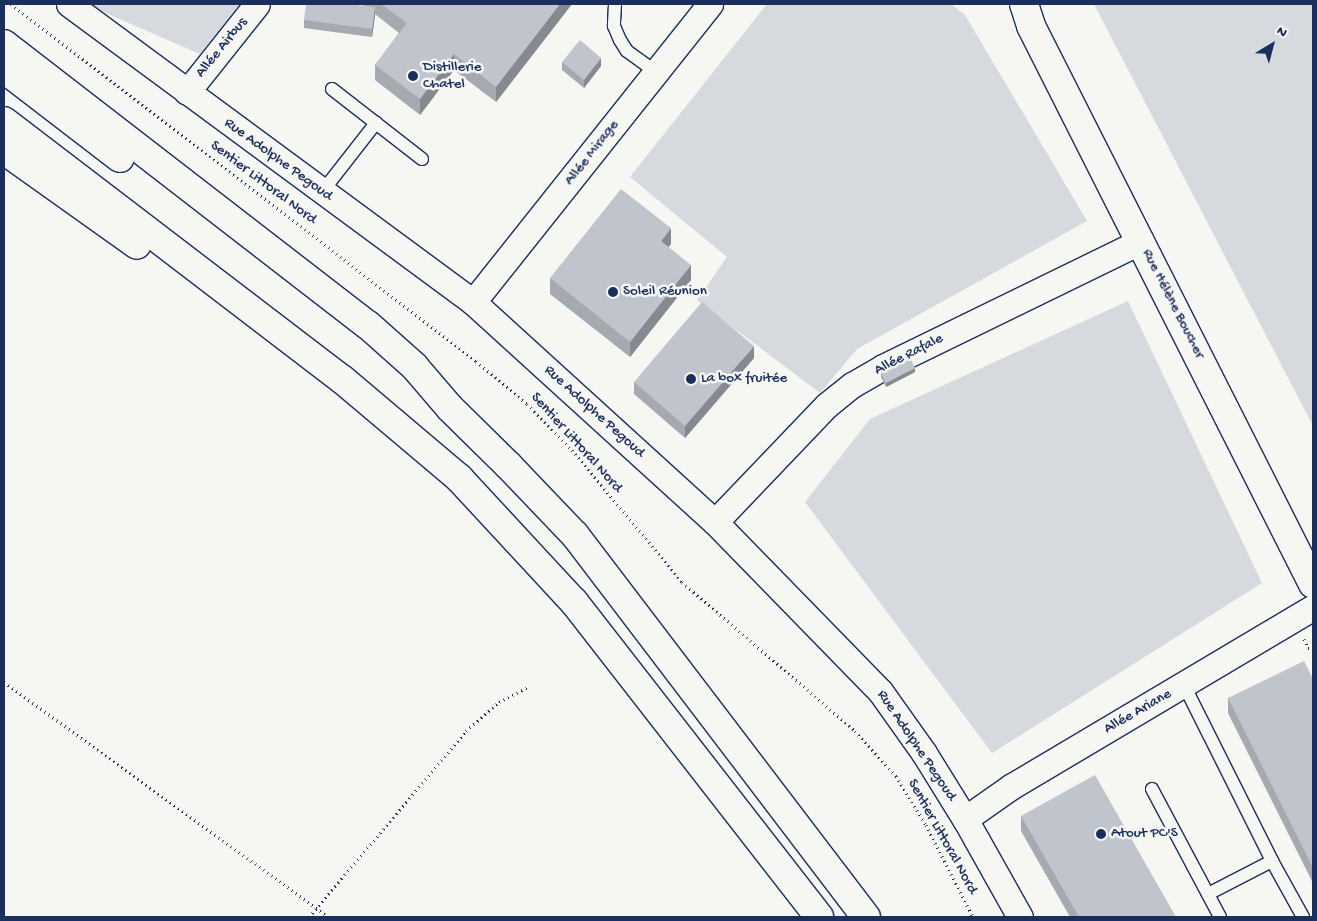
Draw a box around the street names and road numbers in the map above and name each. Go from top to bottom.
street label: Allée Airbus [192,14,252,82]
street label: Rue Adolphe Pegoud [220,115,336,205]
street label: Allée Mirage [561,117,623,189]
street label: Sentier Littoral Nord [206,137,320,229]
street label: Rue Hélène Boucher [1138,246,1208,362]
street label: Allée Rafale [872,330,946,380]
street label: Rue Adolphe Pegoud [540,362,648,462]
street label: Sentier Littoral Nord [526,389,626,497]
street label: Allée Ariane [1101,685,1175,739]
street label: Rue Adolphe Pegoud [872,687,960,805]
street label: Sentier Littoral Nord [903,776,981,898]

